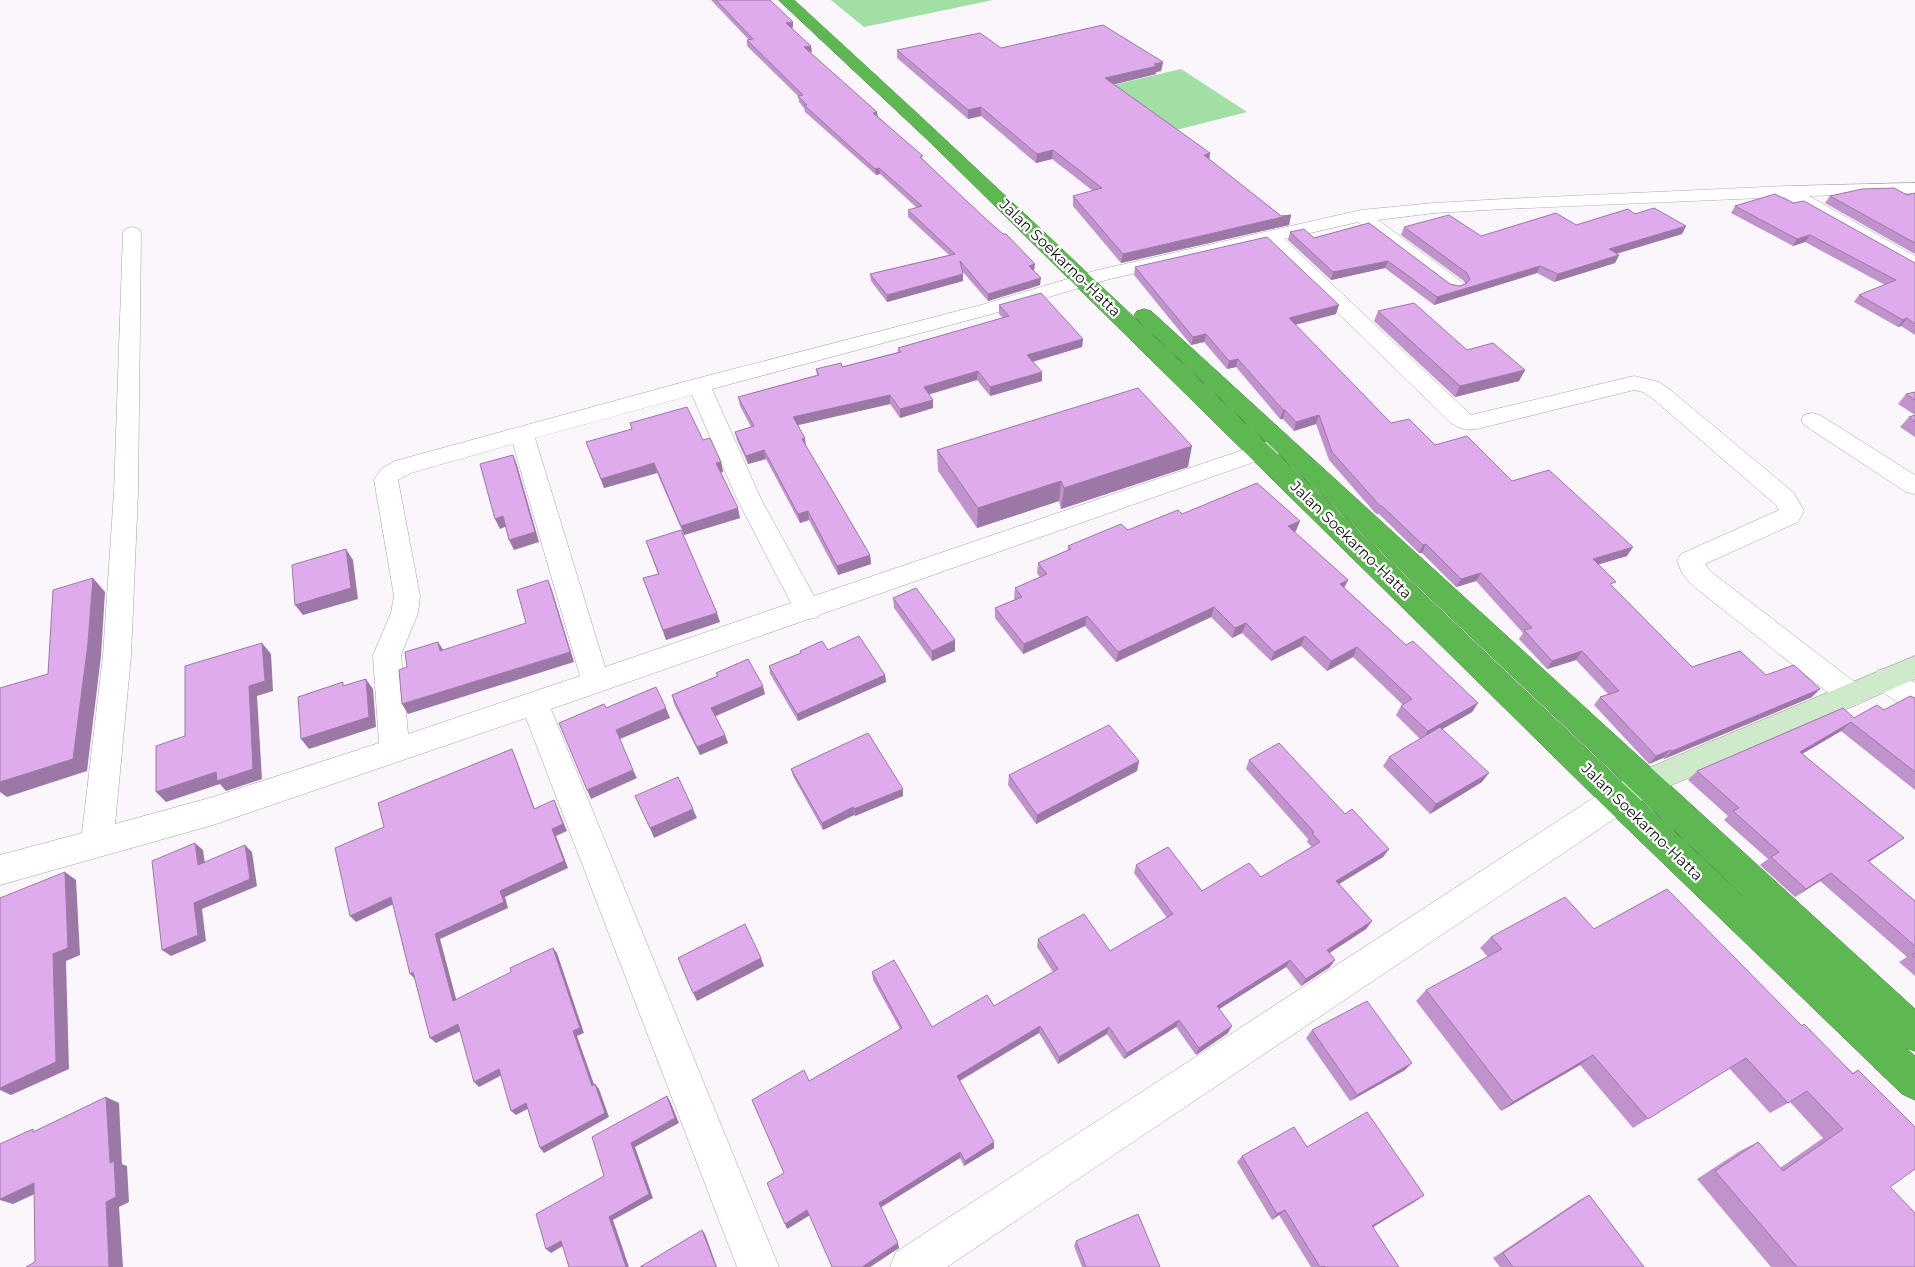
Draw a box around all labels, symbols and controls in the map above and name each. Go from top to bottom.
street label: Jalan Soekarno-Hatta [995,194,1125,321]
street label: Jalan Soekarno-Hatta [1286,476,1416,603]
street label: Jalan Soekarno-Hatta [1577,758,1707,885]

